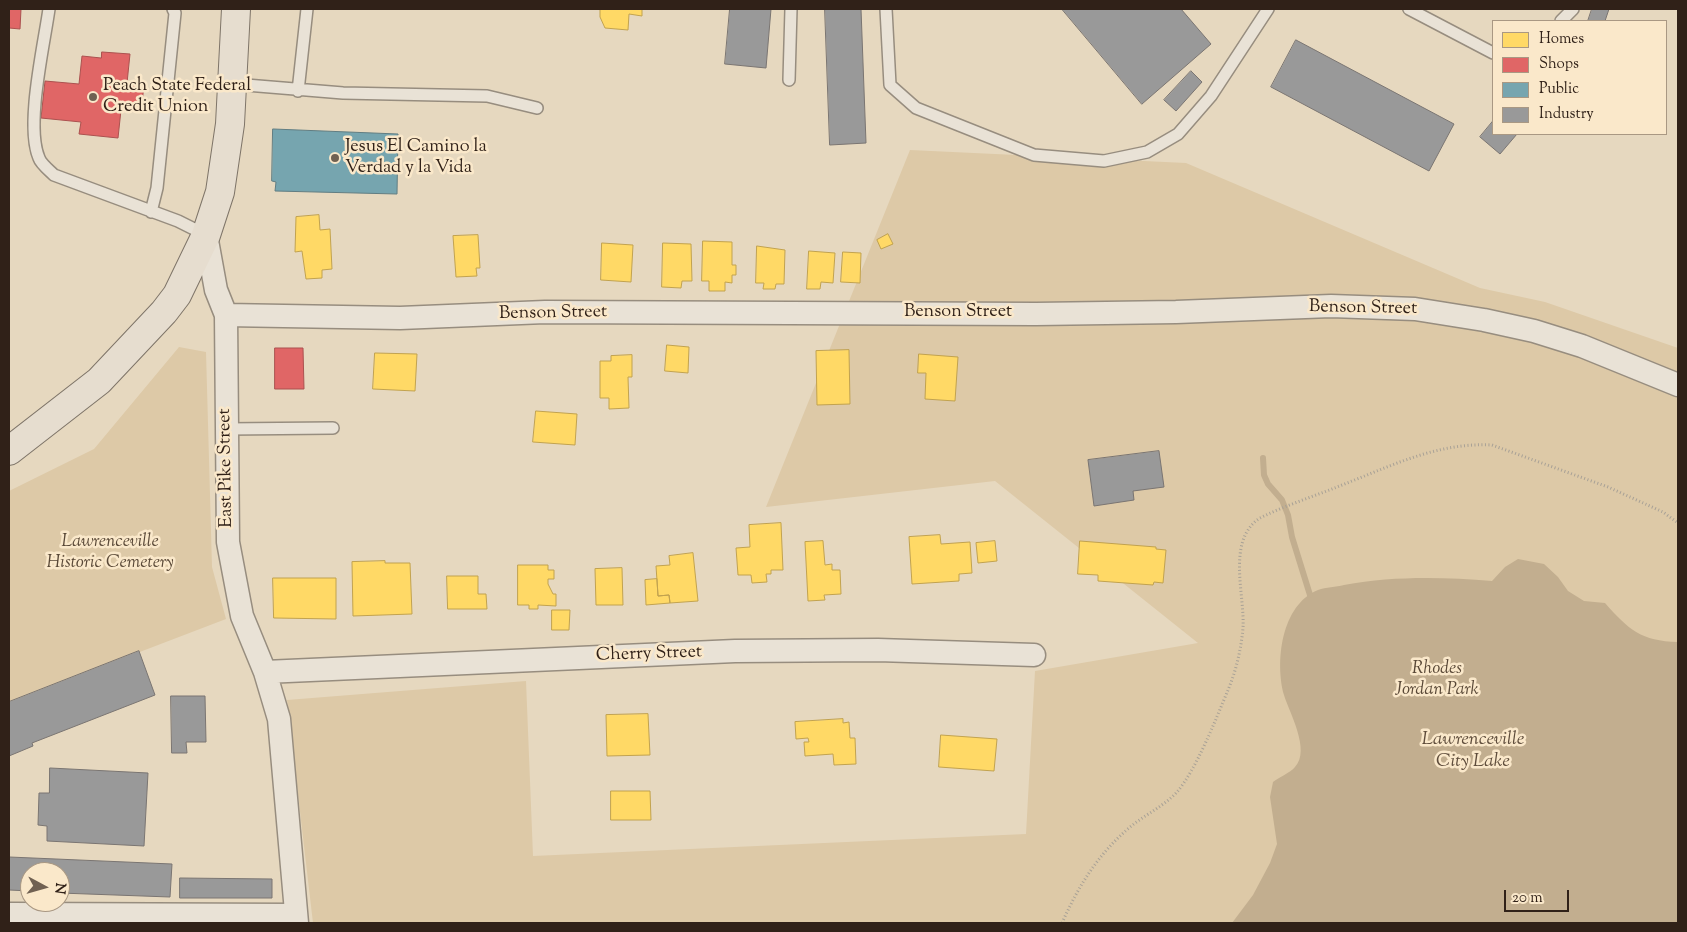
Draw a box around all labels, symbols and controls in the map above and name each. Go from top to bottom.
legend [1492,20,1667,135]
text: Homes [1539,29,1584,50]
text: Shops [1539,54,1579,75]
place label: Peach State Federal Credit Union [103,76,251,118]
text: Public [1539,79,1579,100]
marker: Peach State Federal Credit Union [87,91,99,103]
text: Industry [1539,104,1594,125]
place label: Jesus El Camino la Verdad y la Vida [345,137,487,180]
marker: Jesus El Camino la Verdad y la Vida [329,152,341,164]
street label: Benson Street [1309,297,1417,321]
street label: Benson Street [499,302,607,326]
street label: Benson Street [904,302,1012,324]
street label: East Pike Street [215,408,239,528]
park label: Lawrenceville Historic Cemetery [46,532,174,574]
street label: Cherry Street [596,642,702,668]
park label: Rhodes Jordan Park [1395,659,1479,702]
water label: Lawrenceville City Lake [1422,730,1524,774]
north arrow [20,862,70,912]
scale bar [1507,880,1572,912]
text: N [48,882,69,895]
text: 20 m [1512,888,1543,909]

